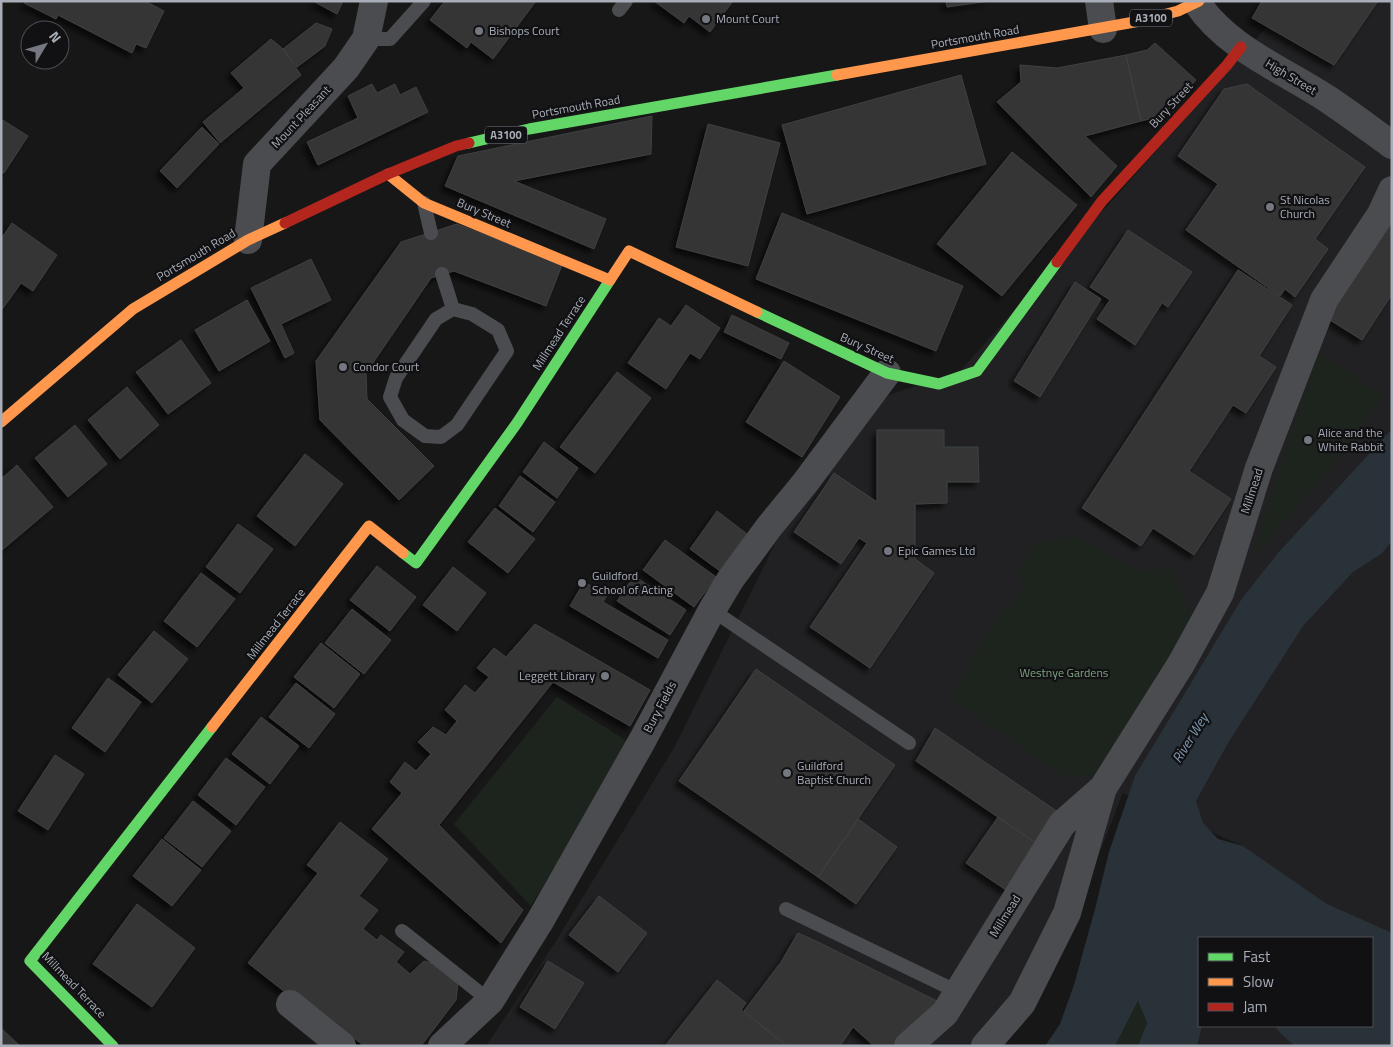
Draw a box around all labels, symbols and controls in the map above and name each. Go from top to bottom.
place label: Mount Court [716,9,780,28]
road number: A3100 [1130,10,1172,27]
marker: Mount Court [700,13,712,25]
street label: Portsmouth Road [929,19,1021,54]
north arrow [20,20,70,70]
place label: Bishops Court [489,21,560,40]
marker: Bishops Court [473,25,485,37]
text: N [44,26,67,47]
street label: High Street [1262,54,1321,100]
street label: Bury Street [1144,77,1198,132]
street label: Mount Pleasant [266,80,335,152]
street label: Portsmouth Road [530,89,622,124]
road number: A3100 [485,126,527,144]
place label: St Nicolas Church [1280,190,1330,223]
street label: Bury Street [454,193,515,233]
marker: St Nicolas Church [1264,201,1276,213]
street label: Portsmouth Road [153,223,239,286]
street label: Millmead Terrace [527,291,590,374]
street label: Bury Street [837,327,898,368]
place label: Condor Court [353,357,420,376]
marker: Condor Court [337,361,349,373]
place label: Alice and the White Rabbit [1318,423,1384,456]
marker: Alice and the White Rabbit [1302,434,1314,446]
street label: Millmead [1235,466,1268,516]
place label: Epic Games Ltd [898,541,975,560]
marker: Epic Games Ltd [882,545,894,557]
place label: Guildford School of Acting [592,566,673,599]
marker: Guildford School of Acting [576,577,588,589]
street label: Millmead Terrace [242,584,310,663]
park label: Westnye Gardens [1020,663,1109,682]
place label: Leggett Library [519,666,595,685]
marker: Leggett Library [599,670,611,682]
street label: Bury Fields [638,677,681,736]
water label: River Wey [1166,707,1214,767]
place label: Guildford Baptist Church [797,756,871,789]
marker: Guildford Baptist Church [781,767,793,779]
street label: Millmead [984,891,1025,941]
legend [1198,937,1373,1027]
text: Fast [1243,945,1271,968]
street label: Millmead Terrace [38,947,111,1022]
text: Slow [1243,970,1274,993]
text: Jam [1243,995,1267,1018]

